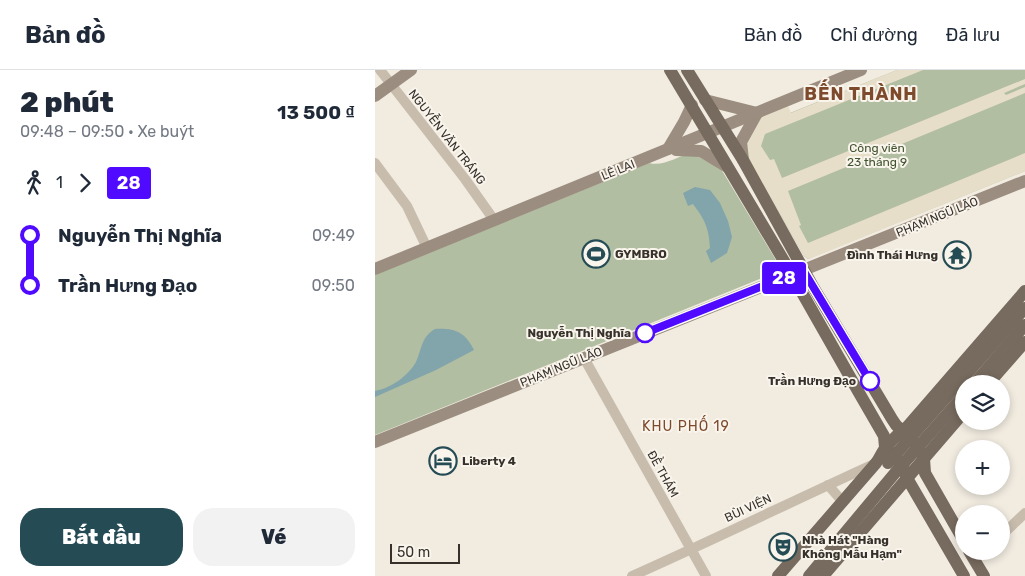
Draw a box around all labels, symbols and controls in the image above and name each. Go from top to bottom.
text: Bản đồ [25,21,106,49]
text: Bản đồ [744,24,802,46]
text: Chỉ đường [830,24,918,46]
text: Đã lưu [946,24,1000,46]
district label: BẾN THÀNH [804,79,918,105]
text: 2 phút [20,86,114,119]
street label: NGUYỄN VĂN TRÁNG [406,86,489,187]
text: 13 500 ₫ [277,101,355,124]
text: 09:48 – 09:50 · Xe buýt [20,122,194,141]
park label: Công viên 23 tháng 9 [847,141,907,169]
street label: LÊ LAI [599,157,637,183]
icon: walk [20,169,48,197]
icon: forward [71,169,99,197]
text: 28 [117,172,141,194]
text: 1 [56,173,63,192]
street label: PHẠM NGŨ LÃO [894,194,980,240]
text: Nguyễn Thị Nghĩa [58,224,222,247]
text: 09:49 [312,226,355,245]
sports icon: GYMBRO [581,239,611,269]
temple icon: Đình Thái Hưng [942,240,972,270]
place label: GYMBRO [615,247,667,261]
place label: Đình Thái Hưng [847,248,938,262]
line badge: 28 [761,262,807,294]
text: 28 [772,267,796,289]
text: Trần Hưng Đạo [58,274,197,297]
text: 09:50 [312,276,355,295]
marker: Nguyễn Thị Nghĩa [635,323,655,343]
place label: Nguyễn Thị Nghĩa [527,325,631,340]
street label: PHẠM NGŨ LÃO [518,344,604,390]
marker: Trần Hưng Đạo [860,371,880,391]
place label: Trần Hưng Đạo [768,373,856,388]
map controls [955,375,1010,560]
button: layers [955,375,1010,430]
district label: KHU PHỐ 19 [642,415,730,435]
button: + [955,440,1010,495]
hotel icon: Liberty 4 [428,446,458,476]
street label: ÐỀ THÁM [644,447,684,500]
place label: Liberty 4 [462,454,516,468]
street label: BÙI VIỆN [722,490,774,525]
button: − [955,505,1010,560]
button: Bắt đầu [20,508,183,566]
button: Vé [193,508,355,566]
theatre icon: Nhà Hát "Hàng Không Mẫu Hạm" [768,532,798,562]
place label: Nhà Hát "Hàng Không Mẫu Hạm" [802,533,902,561]
scale bar [390,541,460,564]
text: 50 m [397,544,430,561]

